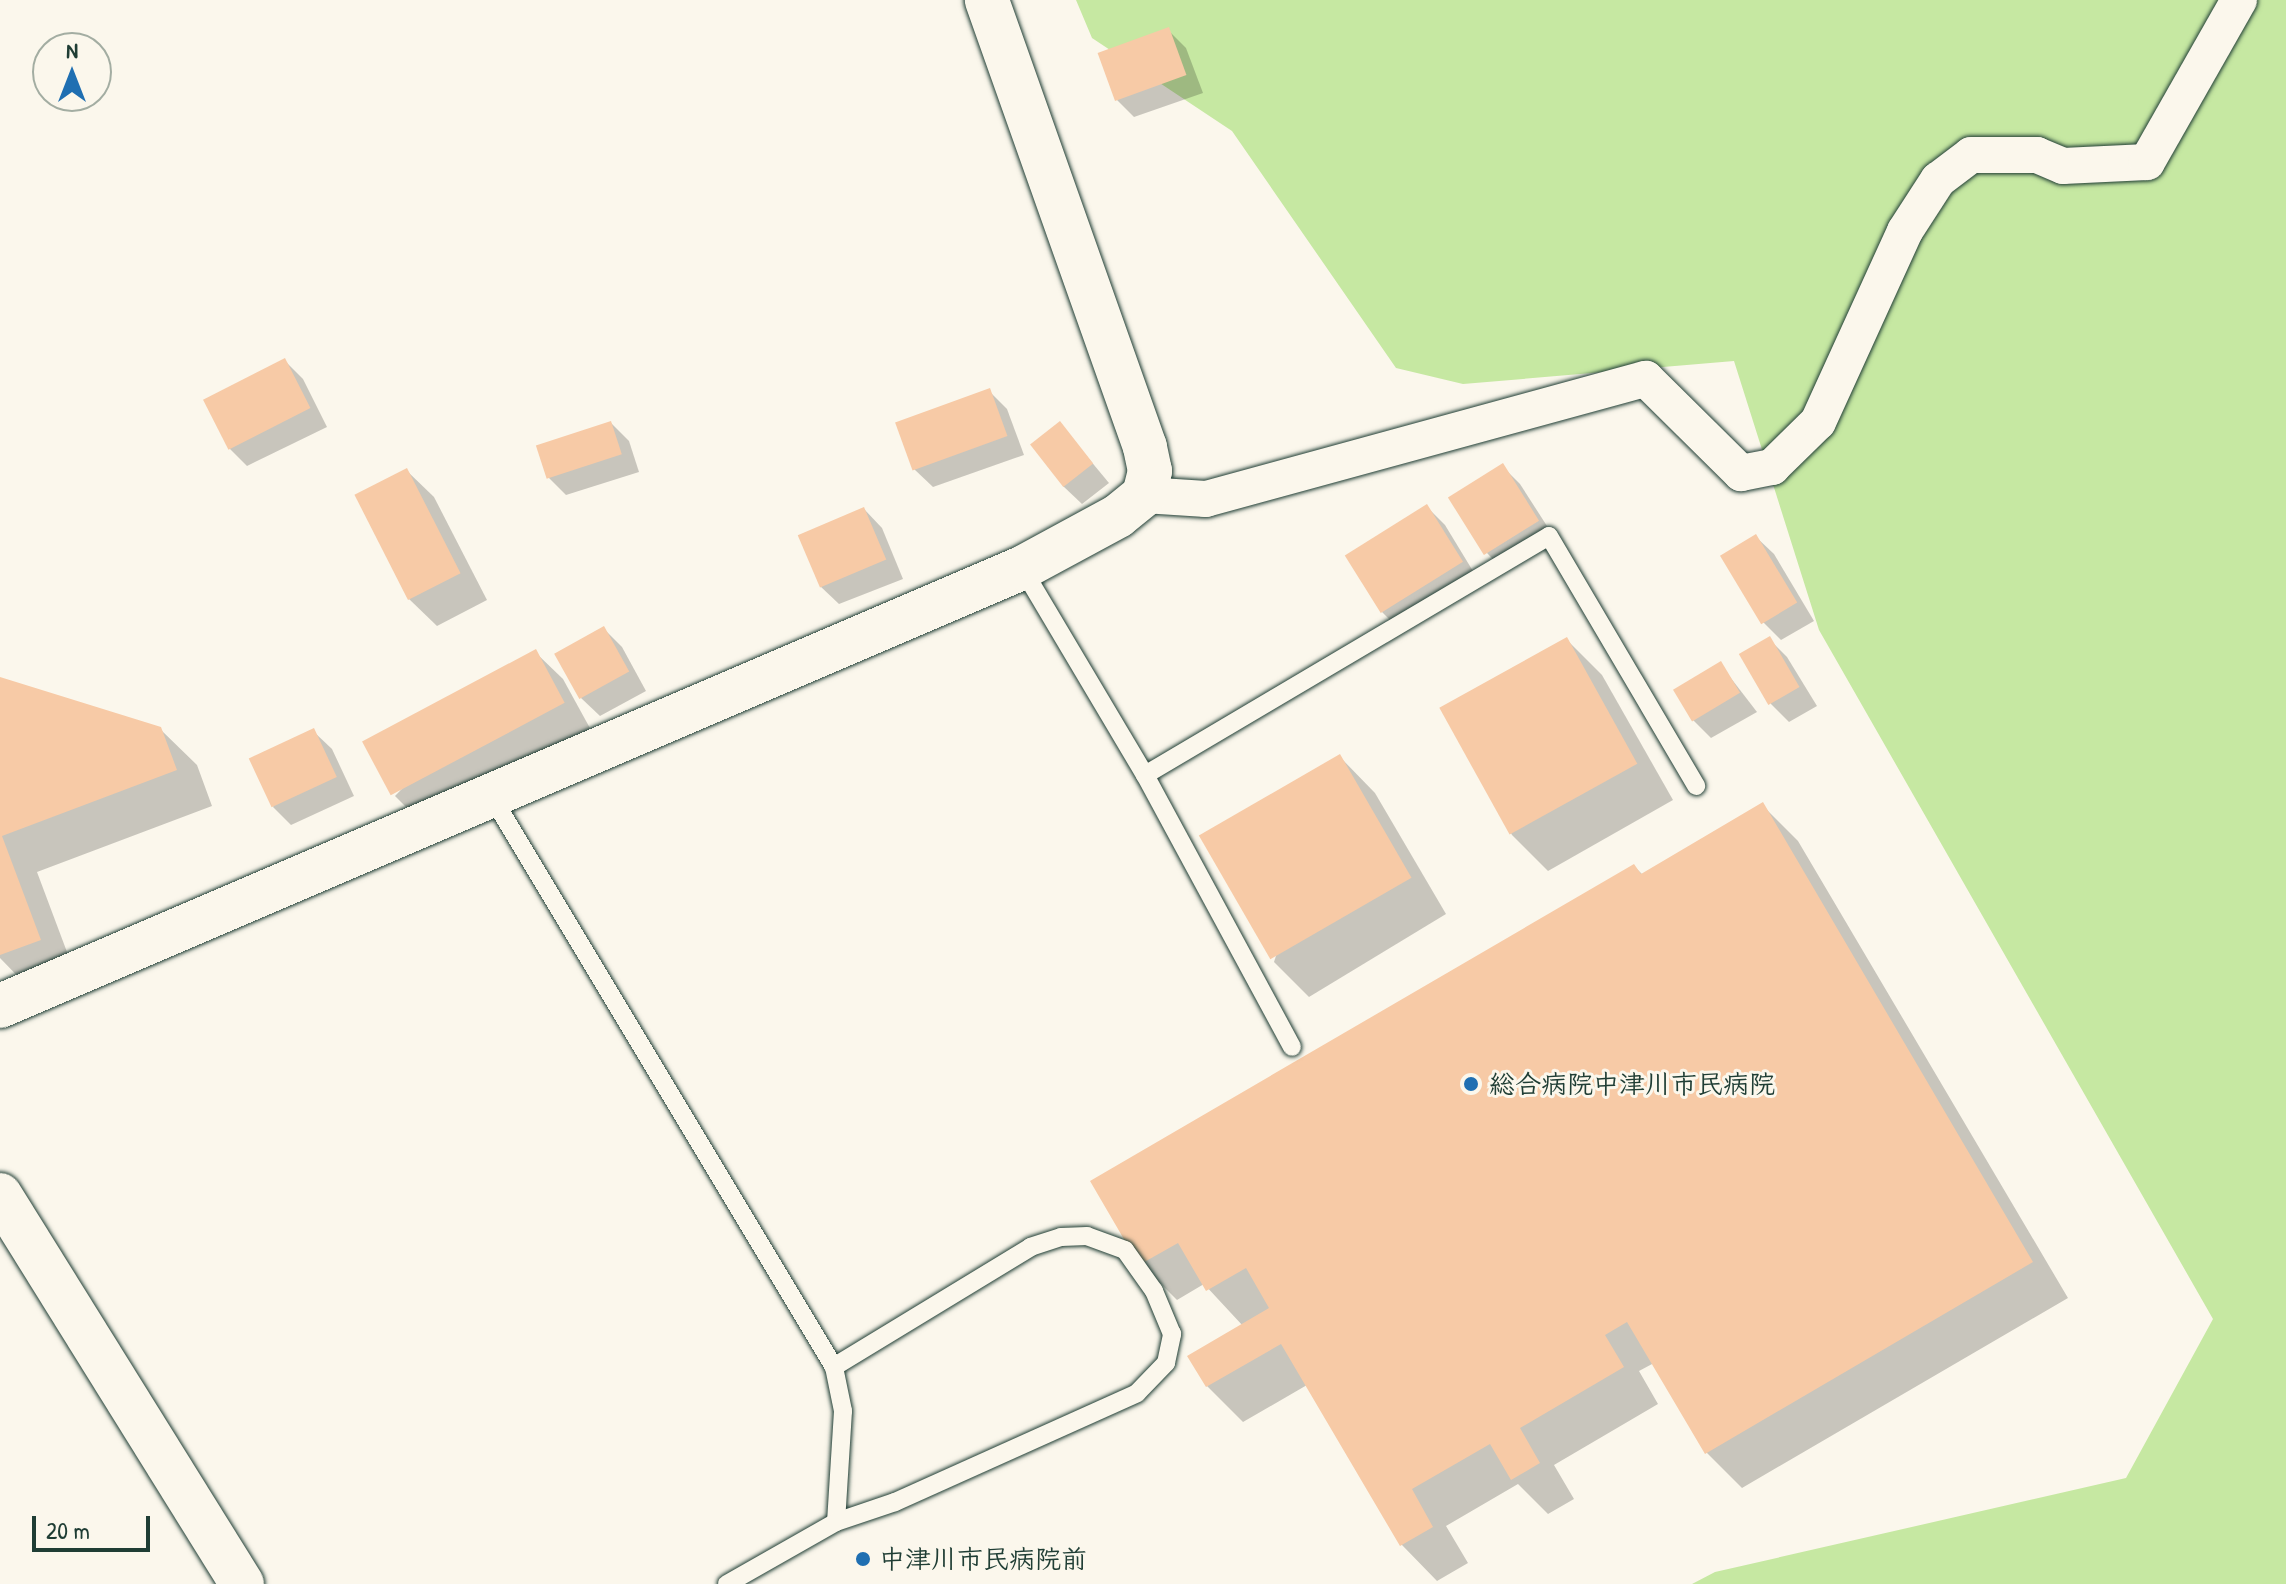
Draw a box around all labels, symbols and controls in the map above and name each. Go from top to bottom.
north arrow [32,32,112,112]
text: N [66,35,78,65]
place label: 総合病院中津川市民病院 [1489,1068,1775,1100]
marker: 総合病院中津川市民病院 [1460,1073,1482,1095]
scale bar [36,1500,154,1550]
text: 20 m [46,1514,90,1546]
place label: 中津川市民病院前 [879,1543,1087,1575]
marker: 中津川市民病院前 [854,1550,872,1568]

